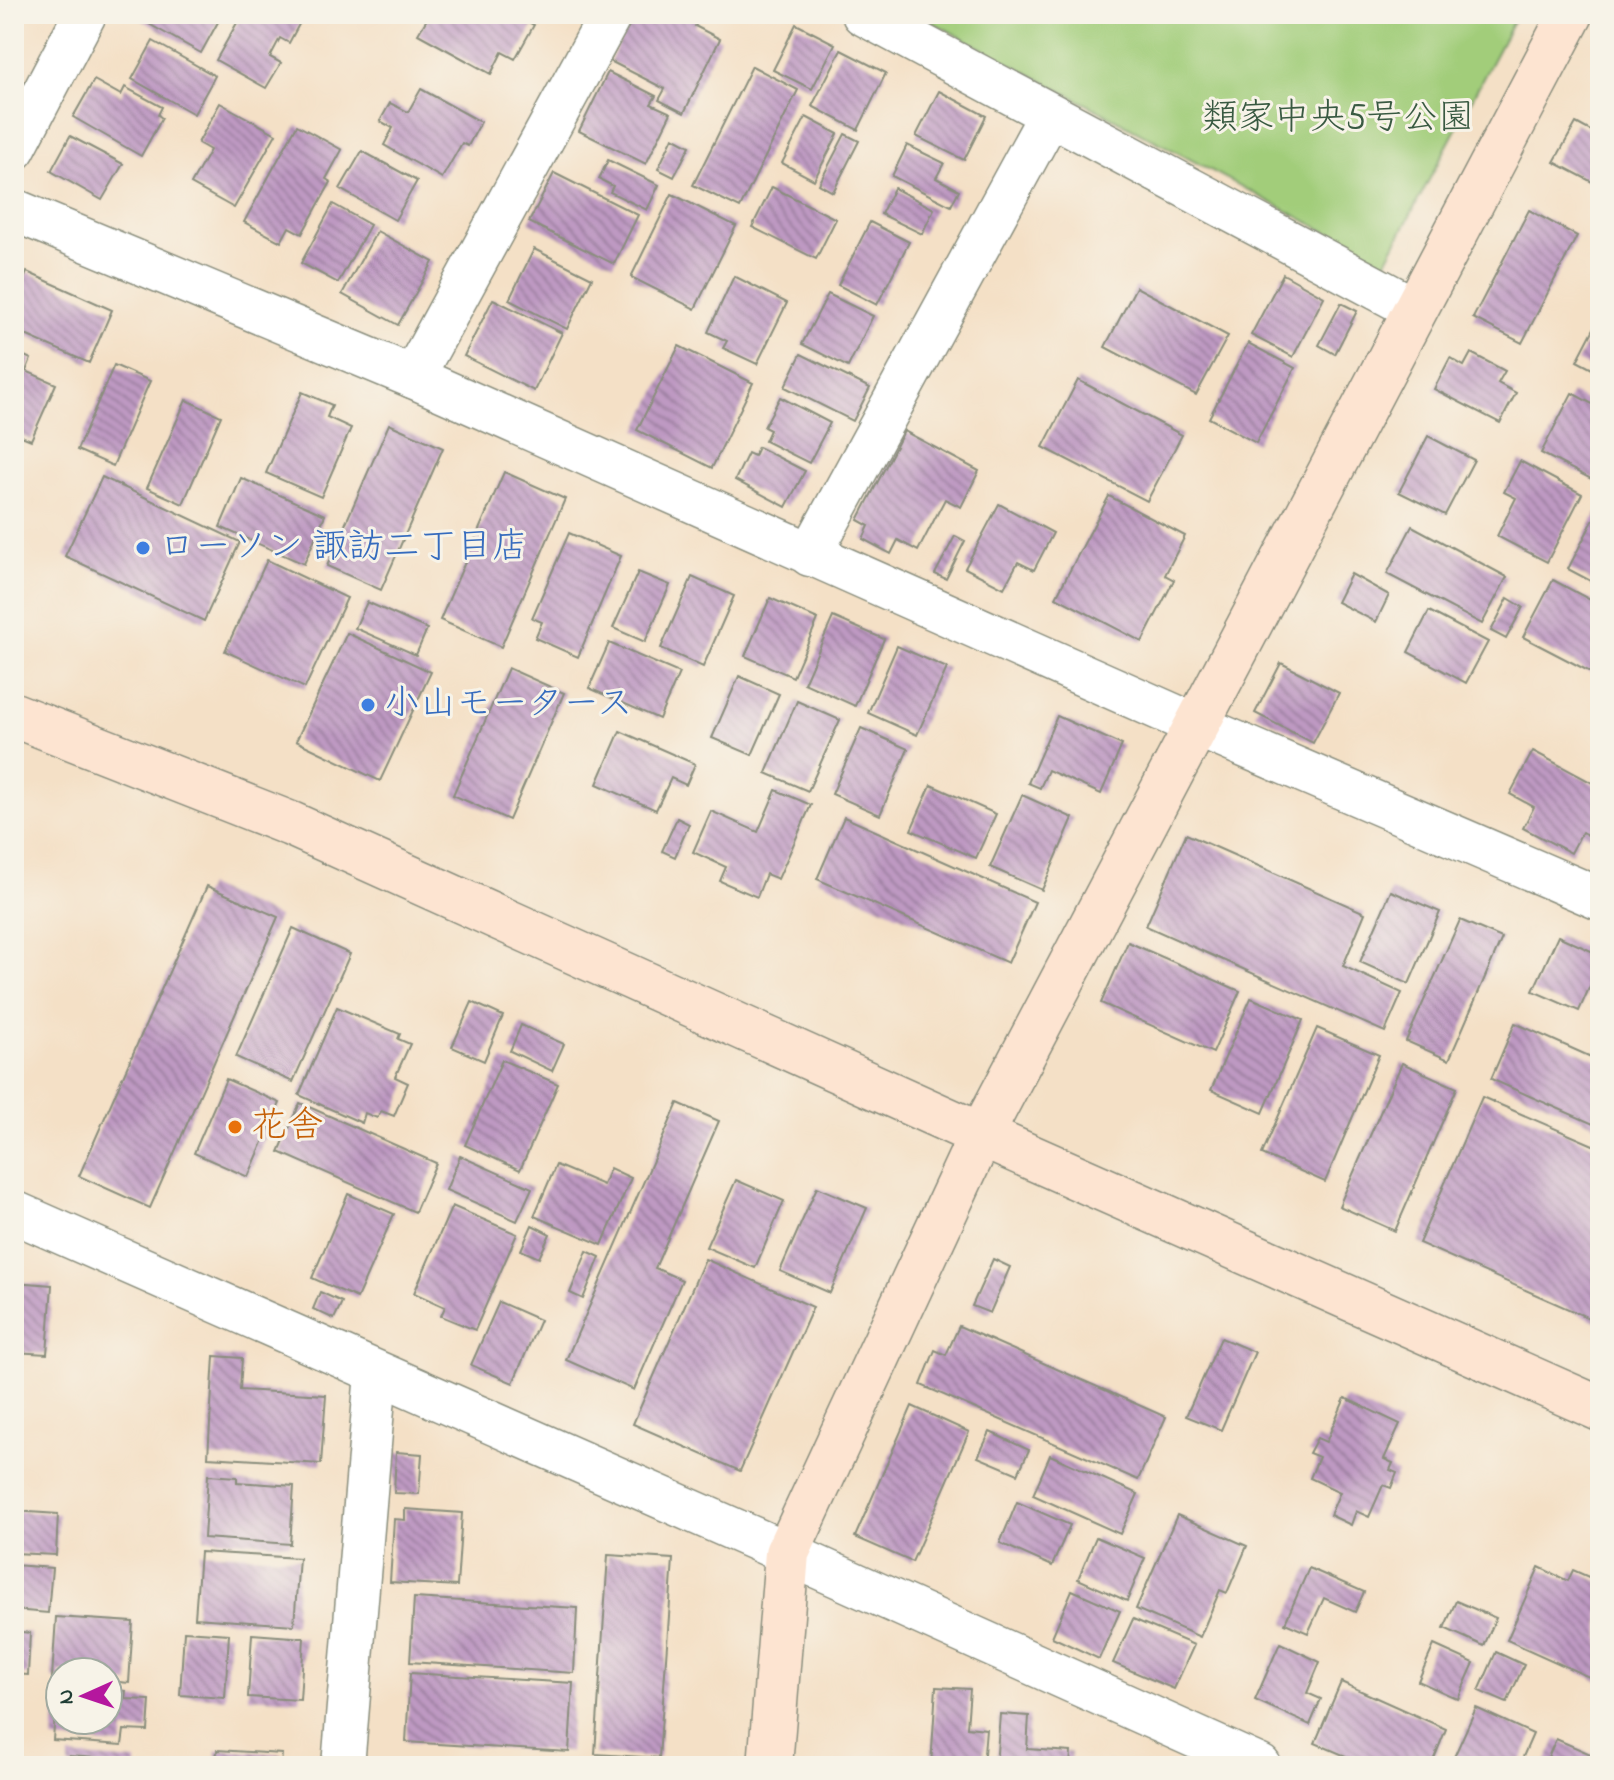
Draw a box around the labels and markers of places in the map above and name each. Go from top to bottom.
place label: ローソン 諏訪二丁目店 [159,522,528,575]
marker: ローソン 諏訪二丁目店 [134,539,152,557]
place label: 小山モータース [384,679,633,732]
marker: 小山モータース [359,696,377,714]
place label: 花舎 [251,1101,323,1154]
marker: 花舎 [226,1118,244,1136]

